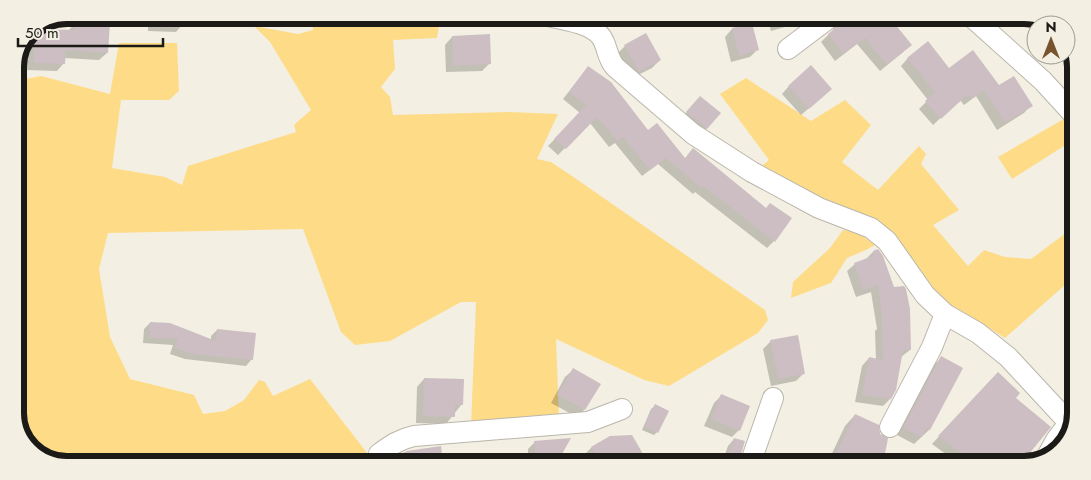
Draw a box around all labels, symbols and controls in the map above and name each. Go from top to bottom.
scale bar [18,15,162,47]
north arrow [1026,15,1076,65]
text: N [1045,17,1057,37]
text: 50 m [25,22,59,44]

